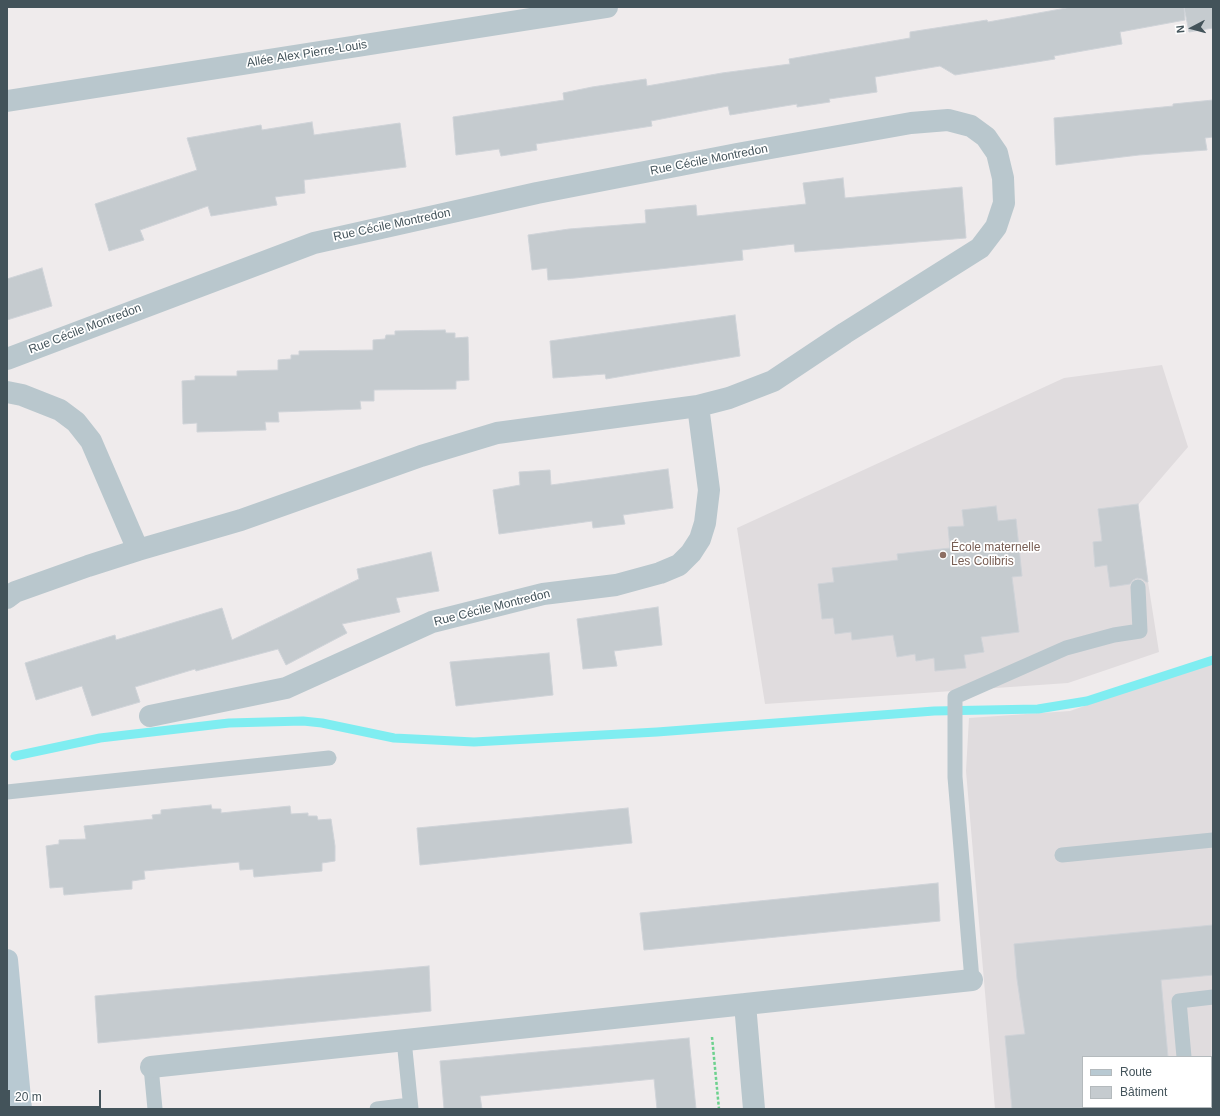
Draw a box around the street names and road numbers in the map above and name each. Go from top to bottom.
street label: Allée Alex Pierre-Louis [246,37,368,71]
street label: Rue Cécile Montredon [649,142,769,178]
street label: Rue Cécile Montredon [332,206,452,244]
street label: Rue Cécile Montredon [27,301,143,357]
street label: Rue Cécile Montredon [432,587,552,629]

